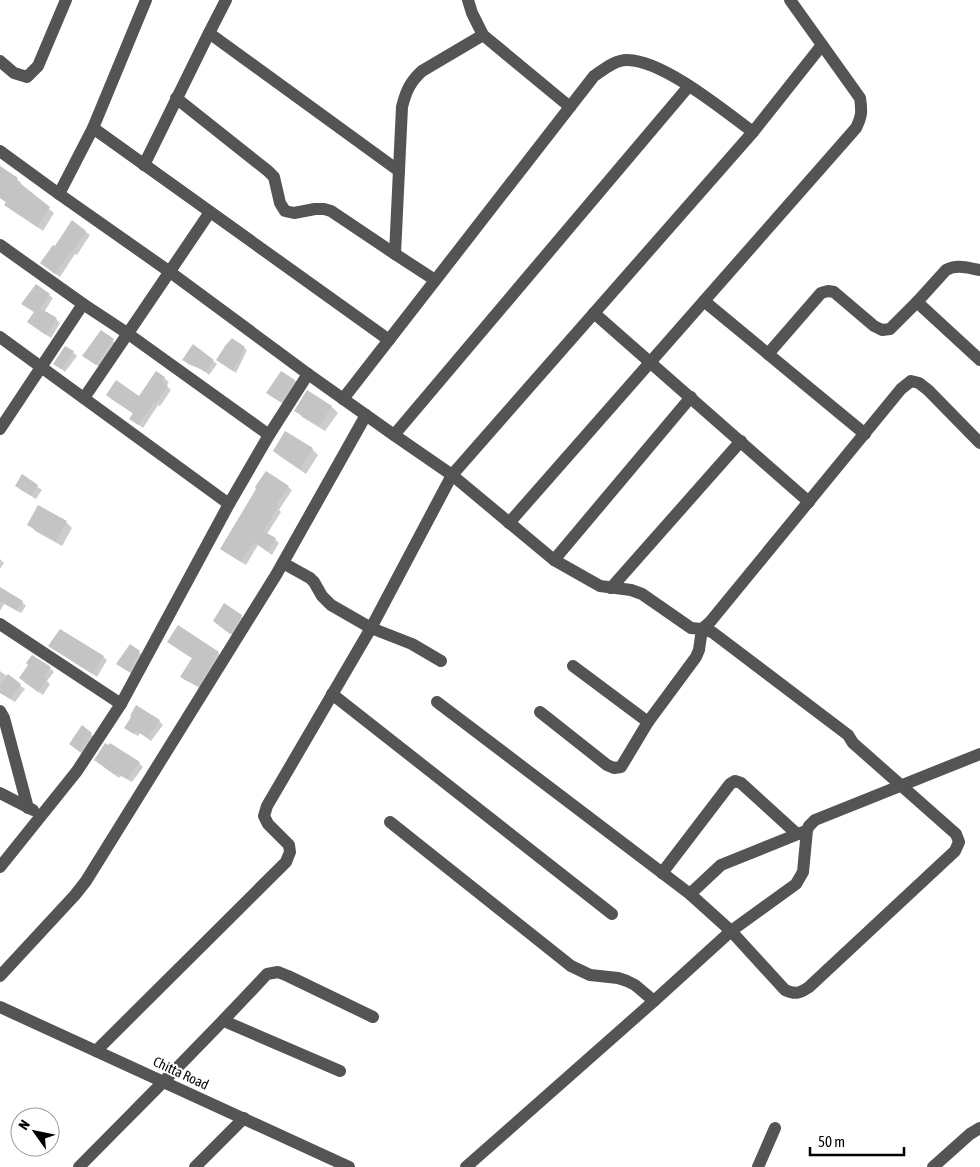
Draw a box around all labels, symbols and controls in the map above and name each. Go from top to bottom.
street label: Chitta Road [151,1053,211,1093]
north arrow [10,1107,60,1157]
text: N [15,1117,33,1133]
scale bar [810,1124,904,1156]
text: 50 m [818,1133,845,1150]

